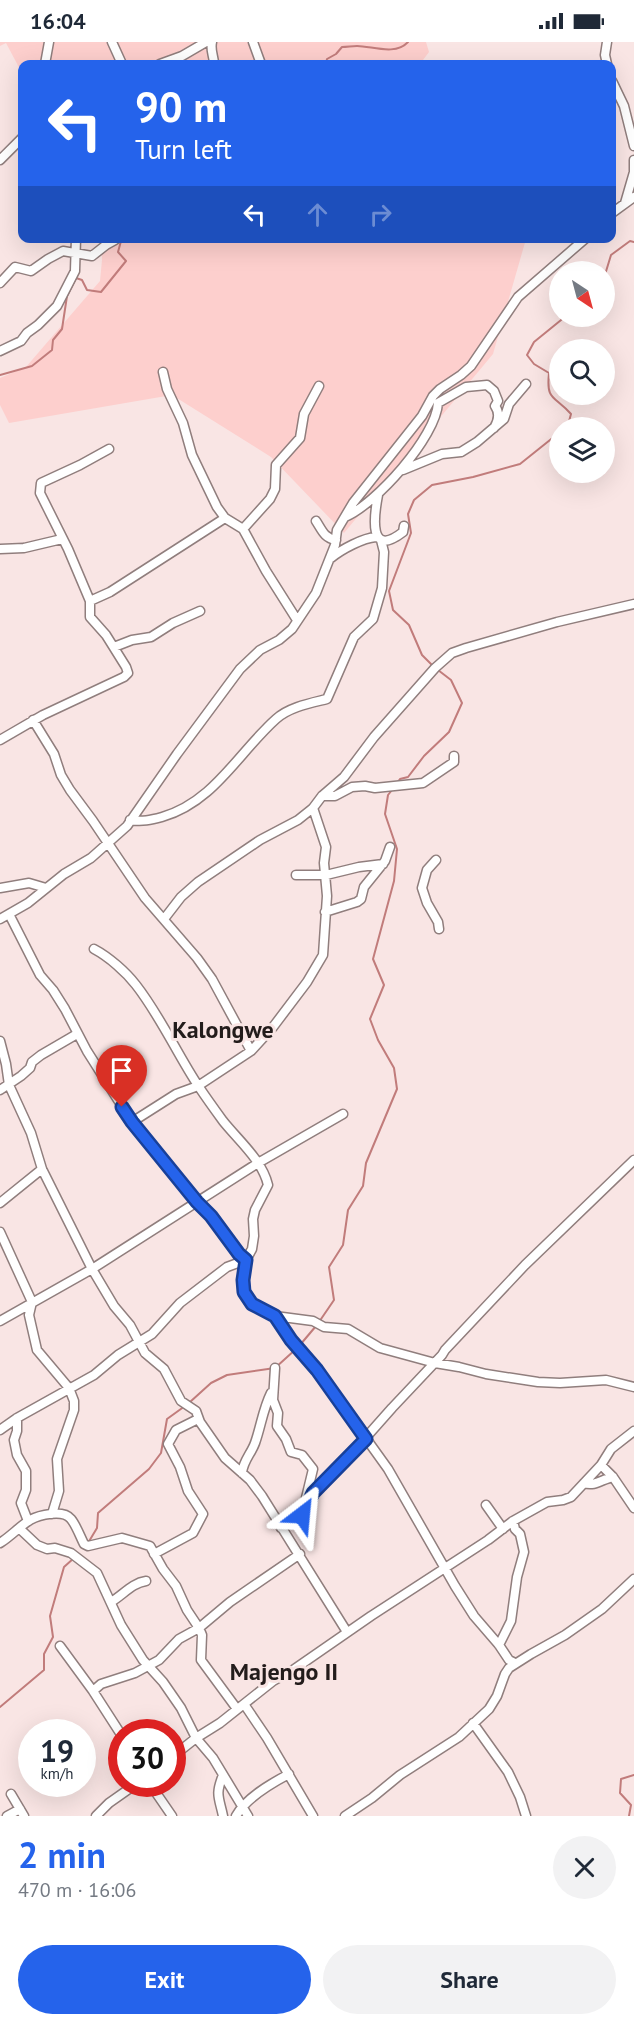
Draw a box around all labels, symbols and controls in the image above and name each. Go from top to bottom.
text: 16:04 [30,7,86,35]
text: 90 m [135,79,227,134]
icon: left [36,84,114,162]
text: Turn left [135,132,232,166]
icon: left [238,198,271,231]
icon: ahead [301,198,334,231]
icon: right [364,198,397,231]
north arrow [549,261,615,327]
map controls [549,261,615,483]
button: search [549,339,615,405]
button: layers [549,417,615,483]
district label: Kalongwe [172,1014,274,1045]
pin [96,1045,147,1107]
icon: arrive [105,1054,138,1087]
position arrow [270,1483,334,1547]
district label: Majengo II [230,1656,338,1687]
speed limit sign: 30 [108,1719,186,1797]
text: 19 [40,1731,74,1770]
text: km/h [41,1764,73,1783]
text: 2 min [18,1831,106,1878]
button: close [553,1836,616,1899]
text: 470 m · 16:06 [18,1877,136,1903]
button: Exit [18,1945,311,2014]
button: Share [323,1945,616,2014]

